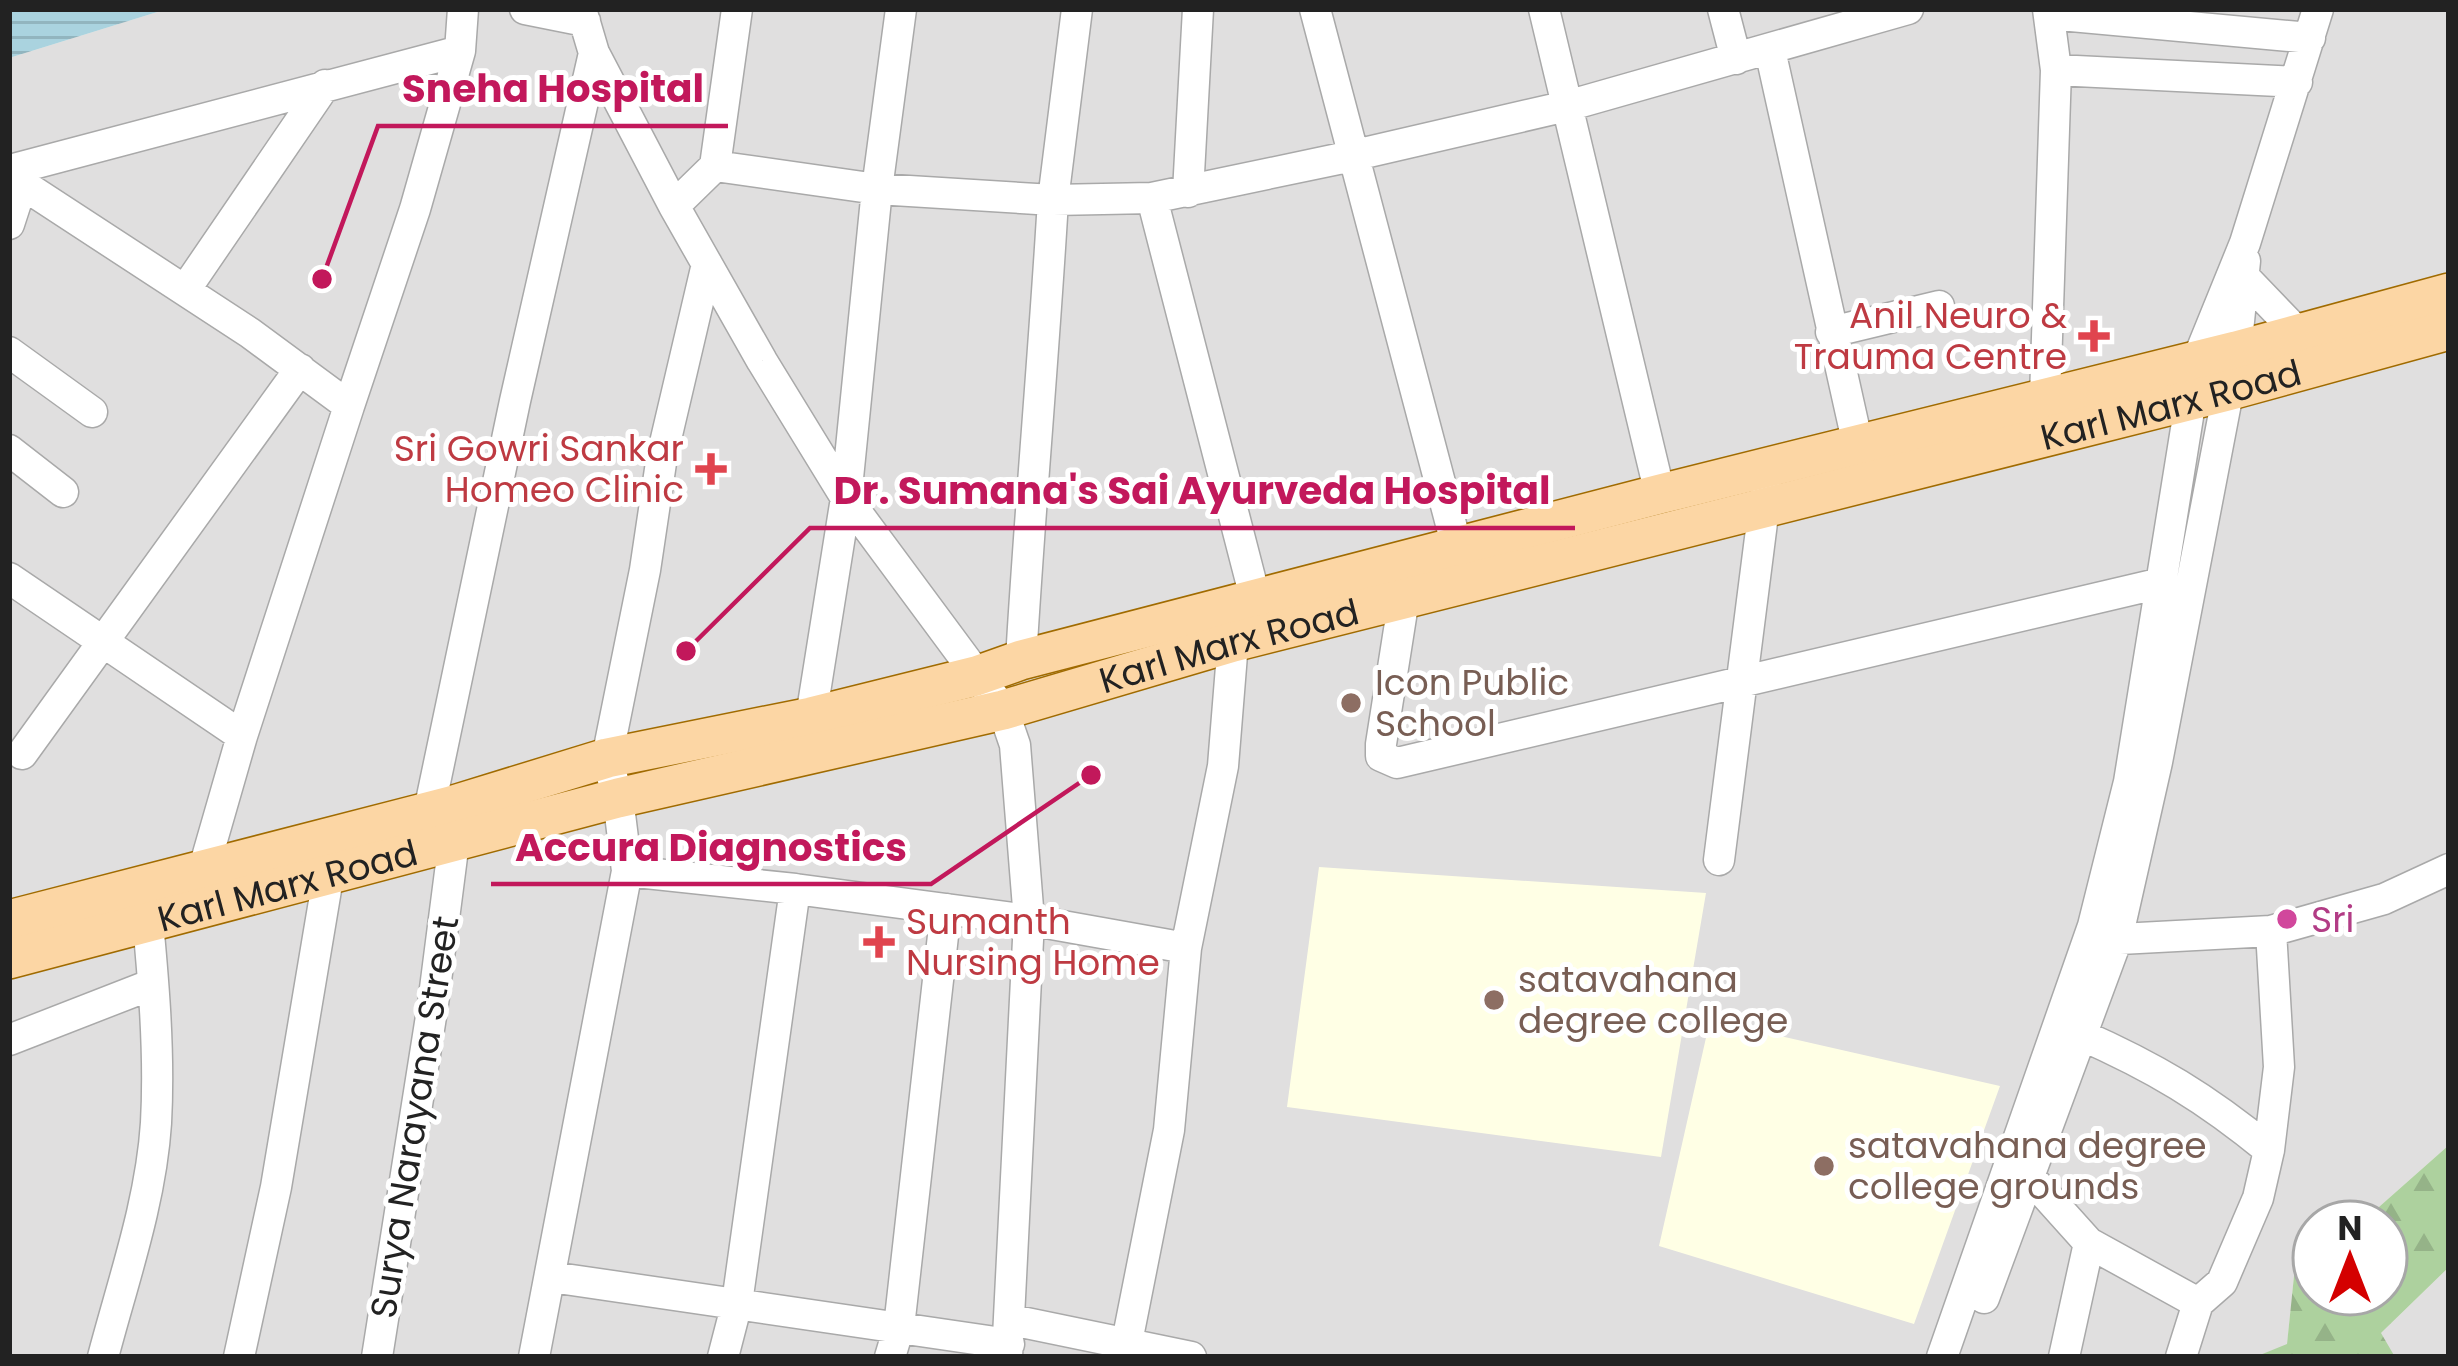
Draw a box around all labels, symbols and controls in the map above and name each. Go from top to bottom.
callout: Sneha Hospital [378,51,728,126]
text: Sneha Hospital [402,61,704,116]
place label: Anil Neuro & Trauma Centre [1794,290,2067,382]
marker: Anil Neuro & Trauma Centre [2078,320,2110,352]
street label: Karl Marx Road [2035,347,2307,463]
place label: Sri Gowri Sankar Homeo Clinic [394,423,684,515]
marker: Sri Gowri Sankar Homeo Clinic [695,453,727,485]
callout: Dr. Sumana's Sai Ayurveda Hospital [810,453,1575,528]
text: Dr. Sumana's Sai Ayurveda Hospital [834,463,1550,518]
street label: Karl Marx Road [1093,586,1364,706]
place label: Icon Public School [1375,657,1569,749]
marker: Icon Public School [1338,690,1364,716]
callout: Accura Diagnostics [491,809,931,884]
text: Accura Diagnostics [515,820,907,875]
street label: Karl Marx Road [152,827,423,945]
place label: Sri [2311,894,2354,945]
place label: Sumanth Nursing Home [906,896,1160,988]
marker: Sri [2274,906,2300,932]
street label: Surya Narayana Street [358,912,471,1322]
marker: Sumanth Nursing Home [863,926,895,958]
place label: satavahana degree college [1518,954,1788,1046]
marker: satavahana degree college [1481,987,1507,1013]
place label: satavahana degree college grounds [1848,1120,2207,1212]
marker: satavahana degree college grounds [1811,1153,1837,1179]
north arrow [2290,1198,2410,1318]
text: N [2338,1205,2362,1252]

